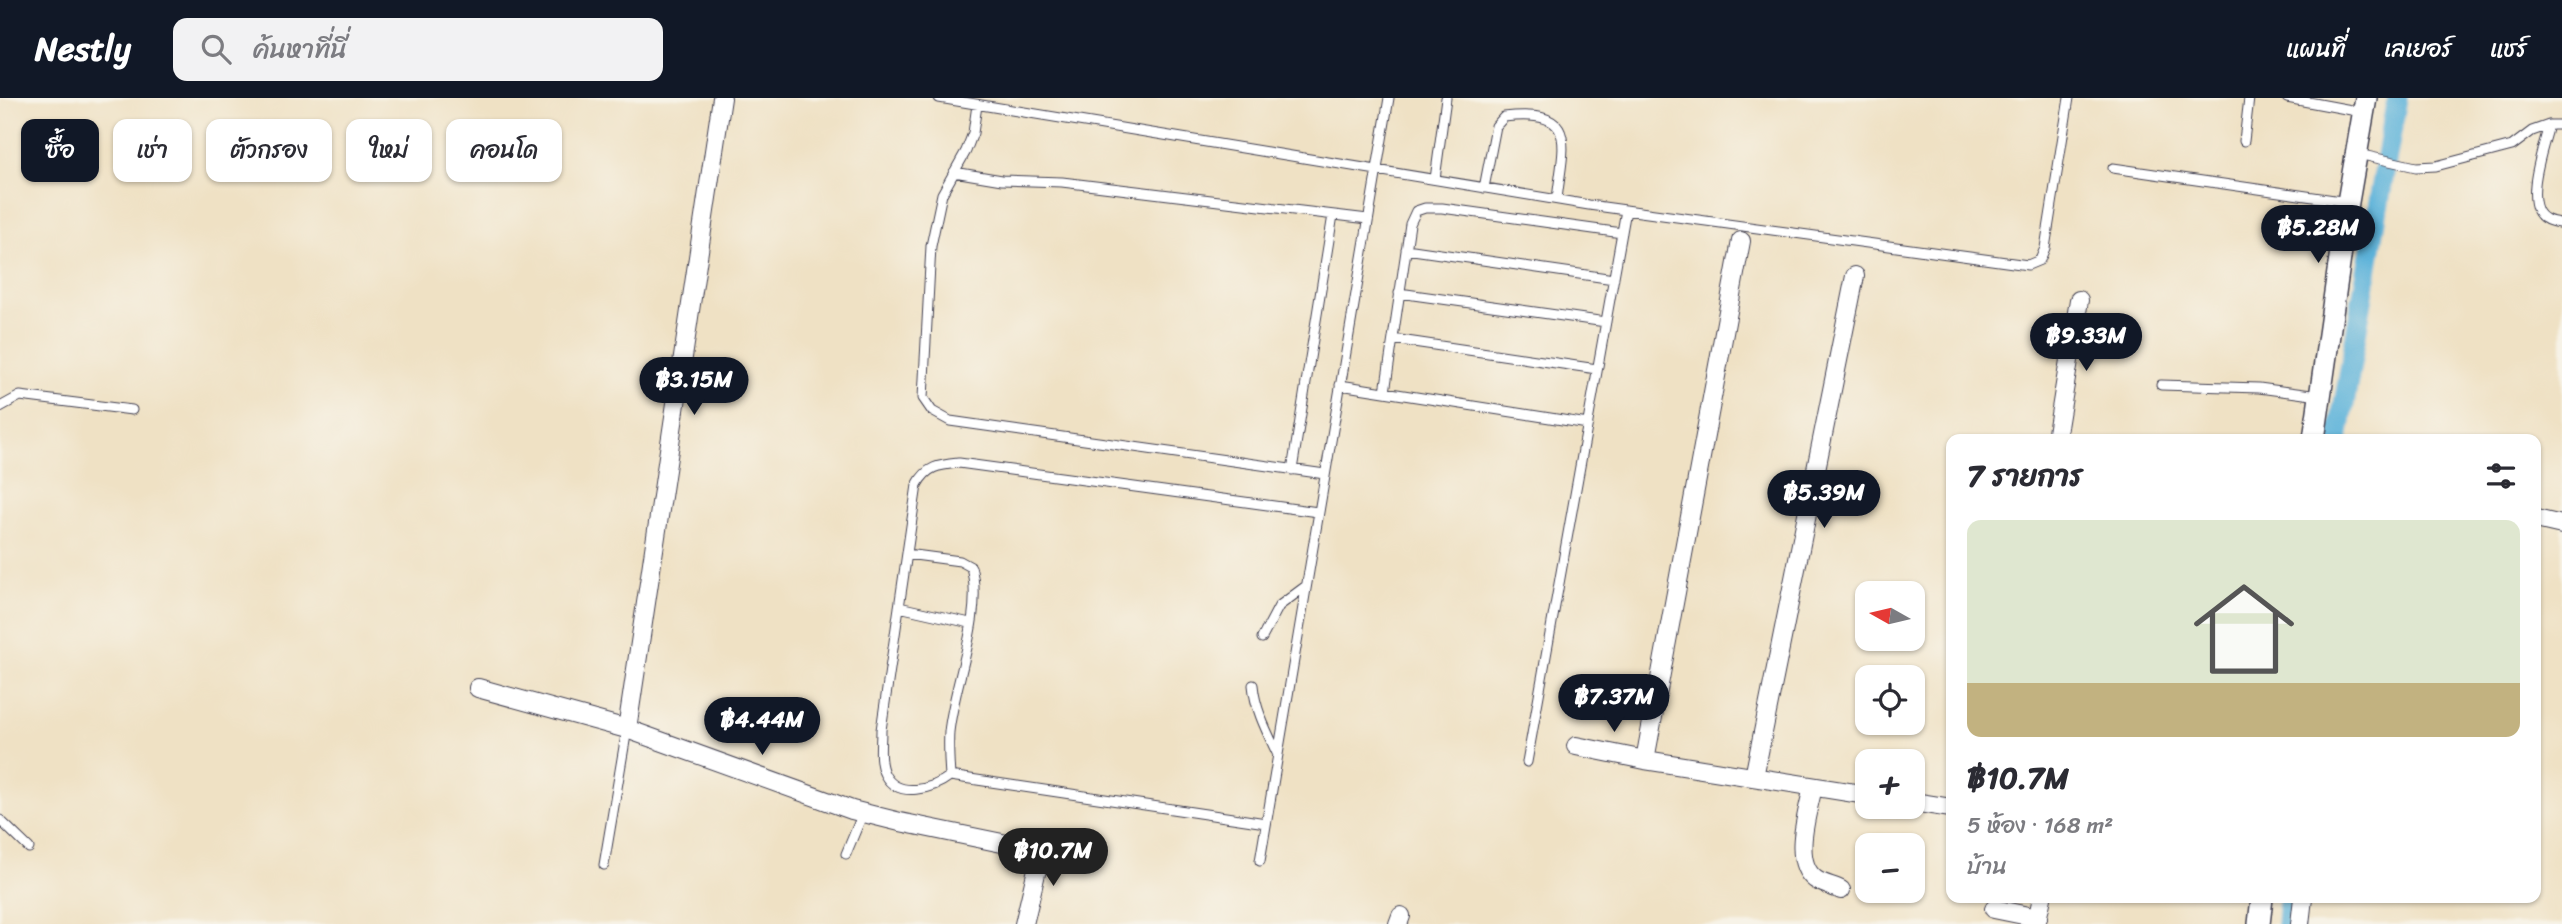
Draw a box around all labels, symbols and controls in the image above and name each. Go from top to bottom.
search box [173,18,663,81]
text: Nestly [35,20,131,78]
text: ค้นหาที่นี่ [253,26,347,72]
text: แผนที่ [2286,28,2346,70]
text: เลเยอร์ [2384,28,2452,70]
text: แชร์ [2490,28,2527,70]
icon: search [197,30,235,68]
chip: ซื้อ [21,119,99,182]
chip: เช่า [113,119,192,182]
chip: ตัวกรอง [206,119,332,182]
chip: ใหม่ [346,119,432,182]
chip: คอนโด [446,119,562,182]
pin: ฿5.28M [2261,206,2375,265]
text: ฿5.28M [2277,207,2359,248]
pin: ฿9.33M [2029,314,2143,373]
text: ฿9.33M [2046,315,2126,356]
pin: ฿3.15M [637,358,751,417]
text: ฿3.15M [655,359,733,400]
text: 7 รายการ [1967,449,2083,503]
icon: filters [2482,457,2520,495]
pin: ฿5.39M [1767,470,1881,530]
text: ฿5.39M [1783,472,1865,513]
icon: home [2181,566,2307,692]
north arrow [1855,581,1925,651]
map controls [1855,581,1925,903]
button: locate [1855,665,1925,735]
pin: ฿7.37M [1557,674,1671,734]
text: ฿7.37M [1574,676,1654,717]
pin: ฿4.44M [705,698,819,757]
text: ฿4.44M [720,699,804,740]
button: + [1855,749,1925,819]
text: ฿10.7M [1967,751,2069,805]
text: 5 ห้อง · 168 m² [1967,805,2113,846]
pin: ฿10.7M [996,828,1110,888]
text: ฿10.7M [1014,830,1092,871]
button: − [1855,833,1925,903]
text: บ้าน [1967,846,2007,887]

